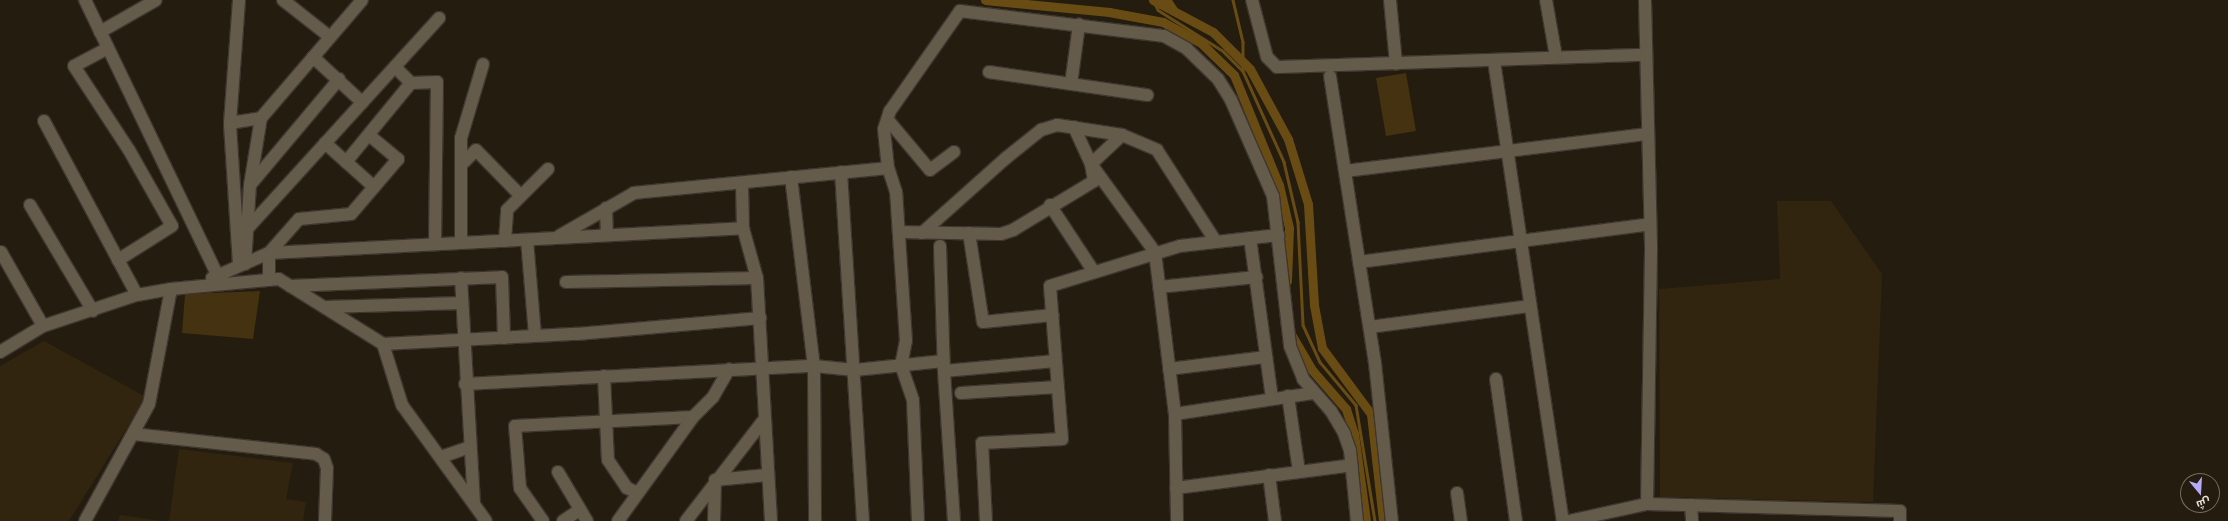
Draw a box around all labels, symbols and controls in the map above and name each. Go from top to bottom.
north arrow [2180,473,2220,513]
text: ش [2195,495,2212,512]

